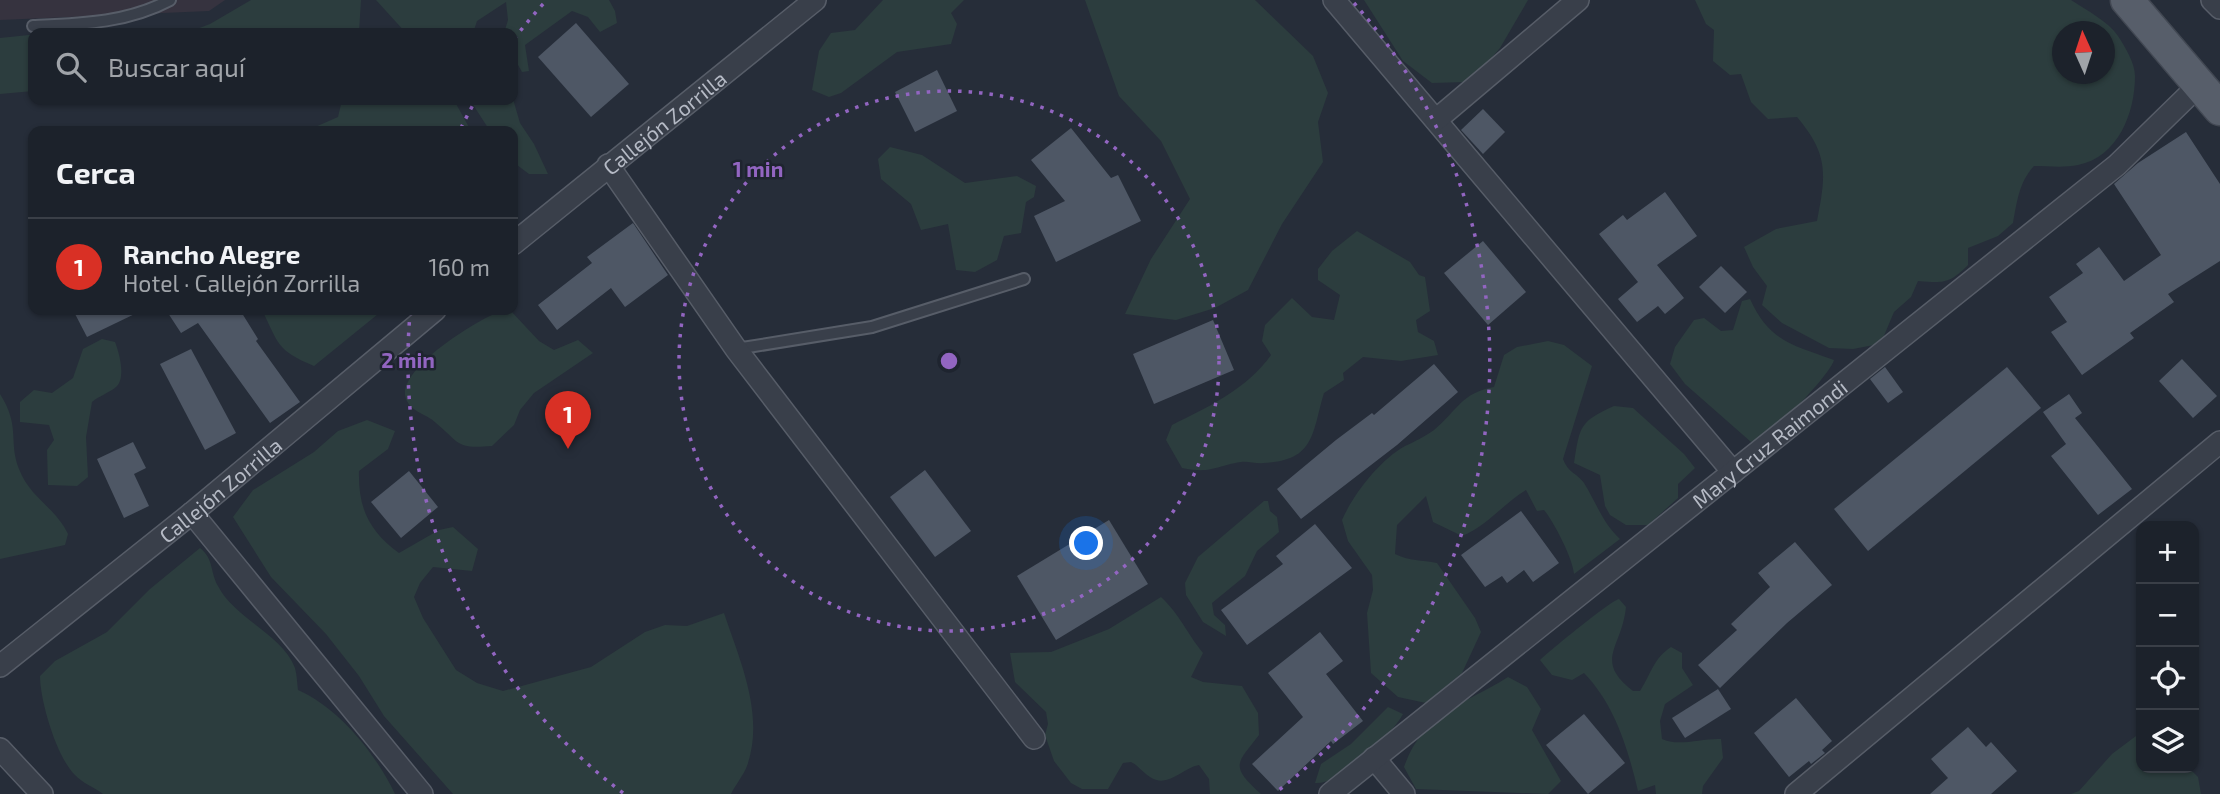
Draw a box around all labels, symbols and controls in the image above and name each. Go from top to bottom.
north arrow [2052,21,2115,84]
search box [28,28,518,105]
icon: search [52,48,90,86]
text: Buscar aquí [108,51,245,82]
street label: Callejón Zorrilla [597,65,731,179]
text: Cerca [56,154,136,190]
text: 1 min [733,156,783,181]
text: Rancho Alegre [123,238,300,269]
text: 1 [74,253,84,281]
text: 160 m [429,253,490,281]
text: Hotel · Callejón Zorrilla [123,269,360,297]
text: 2 min [381,347,435,372]
centre of rings [937,349,961,373]
street label: Mary Cruz Raimondi [1687,374,1851,513]
pin: 1 [545,391,591,449]
street label: Callejón Zorrilla [154,432,286,547]
map controls [2136,521,2199,773]
button: + [2136,521,2199,584]
your location [1069,526,1103,560]
button: − [2136,584,2199,647]
button: locate [2136,647,2199,710]
button: layers [2136,710,2199,773]

